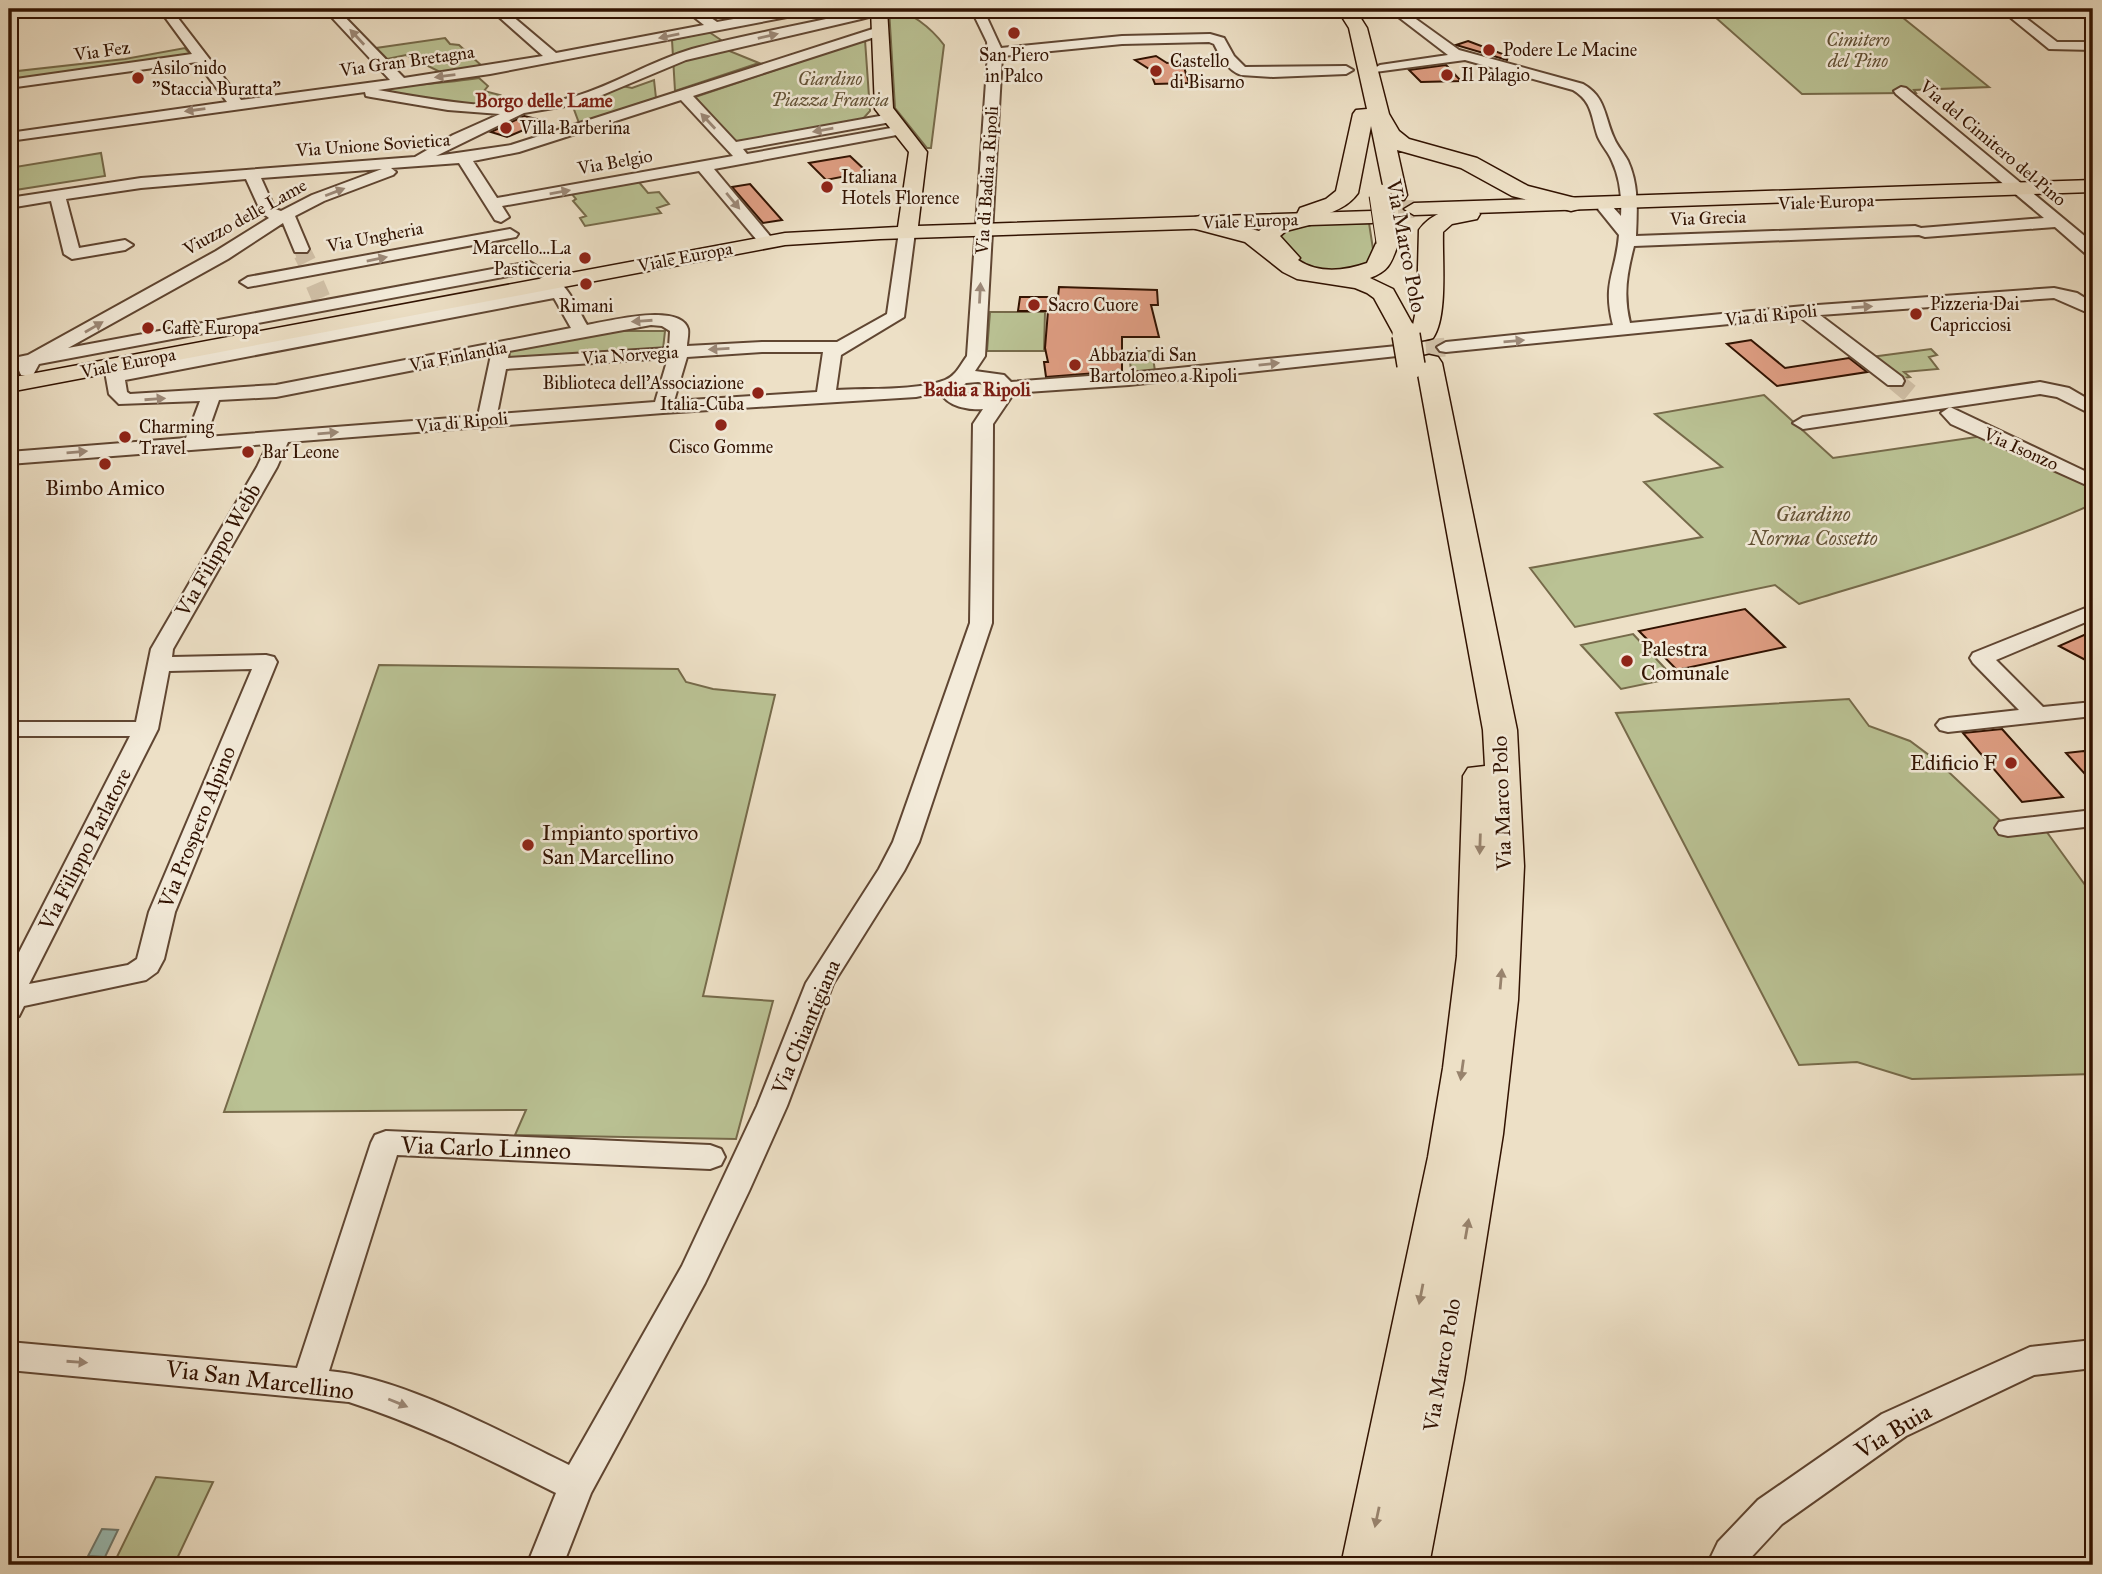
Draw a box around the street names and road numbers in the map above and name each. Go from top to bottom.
street label: Via Fez [72,36,131,66]
street label: Via Gran Bretagna [337,41,476,82]
street label: Via del Cimitero del Pino [1914,75,2071,211]
street label: Via di Badia a Ripoli [971,105,1003,256]
street label: Via Unione Sovietica [294,129,451,161]
street label: Via Belgio [575,145,654,181]
street label: Viuzzo delle Lame [179,174,311,260]
street label: Via Marco Polo [1380,176,1432,315]
street label: Viale Europa [1777,189,1875,215]
street label: Via Grecia [1668,206,1747,230]
street label: Viale Europa [1201,208,1299,234]
street label: Via Ungheria [324,217,426,258]
street label: Viale Europa [635,237,735,277]
street label: Via di Ripoli [1723,299,1818,331]
street label: Via Finlandia [406,336,509,376]
street label: Via Norvegia [580,341,680,370]
street label: Viale Europa [78,343,178,383]
street label: Via di Ripoli [414,407,509,437]
street label: Via Isonzo [1979,422,2062,475]
street label: Via Filippo Webb [169,479,267,622]
street label: Via Marco Polo [1487,735,1517,872]
street label: Via Prospero Alpino [152,742,241,913]
street label: Via Filippo Parlatore [32,763,137,935]
street label: Via Chiantigiana [766,956,846,1099]
street label: Via Carlo Linneo [399,1130,572,1166]
street label: Via Marco Polo [1417,1296,1467,1435]
street label: Via San Marcellino [163,1353,356,1406]
street label: Via Buia [1848,1396,1937,1466]

